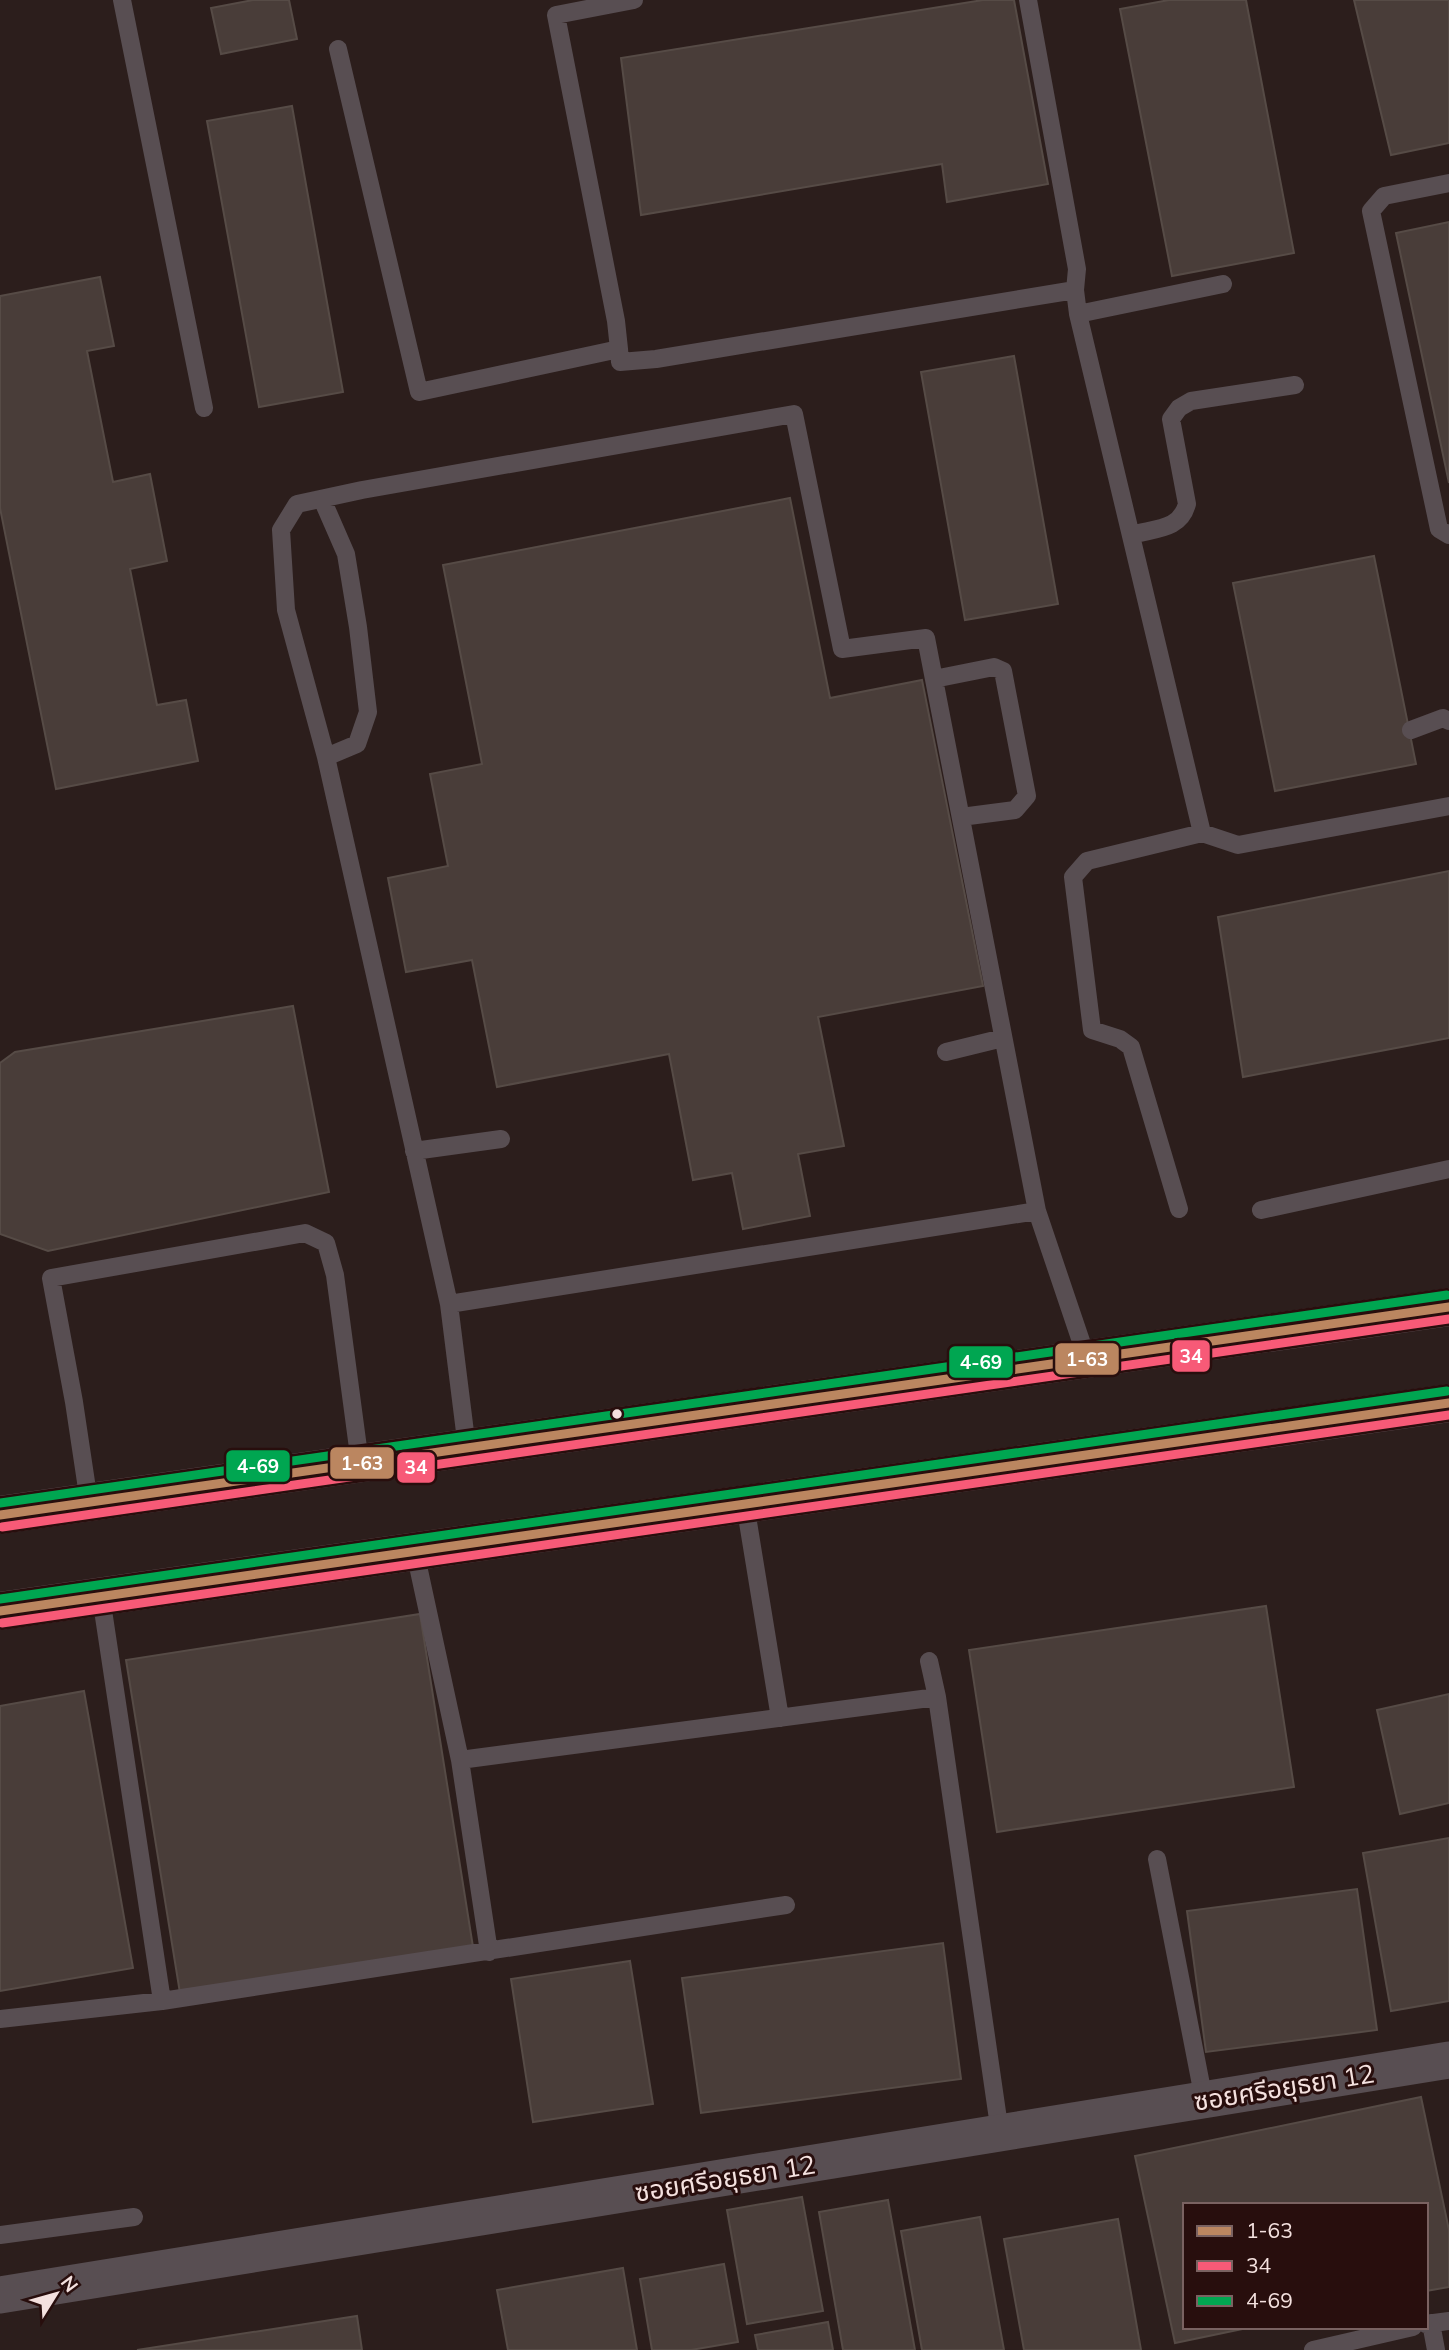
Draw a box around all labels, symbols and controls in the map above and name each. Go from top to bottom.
line badge: 34 [1171,1339,1211,1373]
line badge: 1-63 [1054,1342,1120,1376]
text: 34 [1180,1344,1203,1368]
line badge: 4-69 [948,1345,1014,1379]
text: 1-63 [1066,1347,1108,1371]
text: 4-69 [960,1350,1002,1374]
unlabelled marker [610,1407,624,1421]
line badge: 1-63 [329,1446,395,1480]
line badge: 4-69 [225,1449,291,1483]
text: 1-63 [341,1451,383,1475]
line badge: 34 [396,1451,436,1484]
text: 4-69 [237,1454,279,1478]
text: 34 [405,1455,428,1479]
street label: ซอยศรีอยุธยา 12 [1191,2056,1377,2118]
street label: ซอยศรีอยุธยา 12 [632,2147,818,2209]
legend [1183,2203,1428,2329]
text: 1-63 [1246,2217,1293,2243]
text: 34 [1246,2252,1272,2278]
north arrow [21,2259,91,2329]
text: N [56,2271,83,2297]
text: 4-69 [1246,2287,1293,2313]

